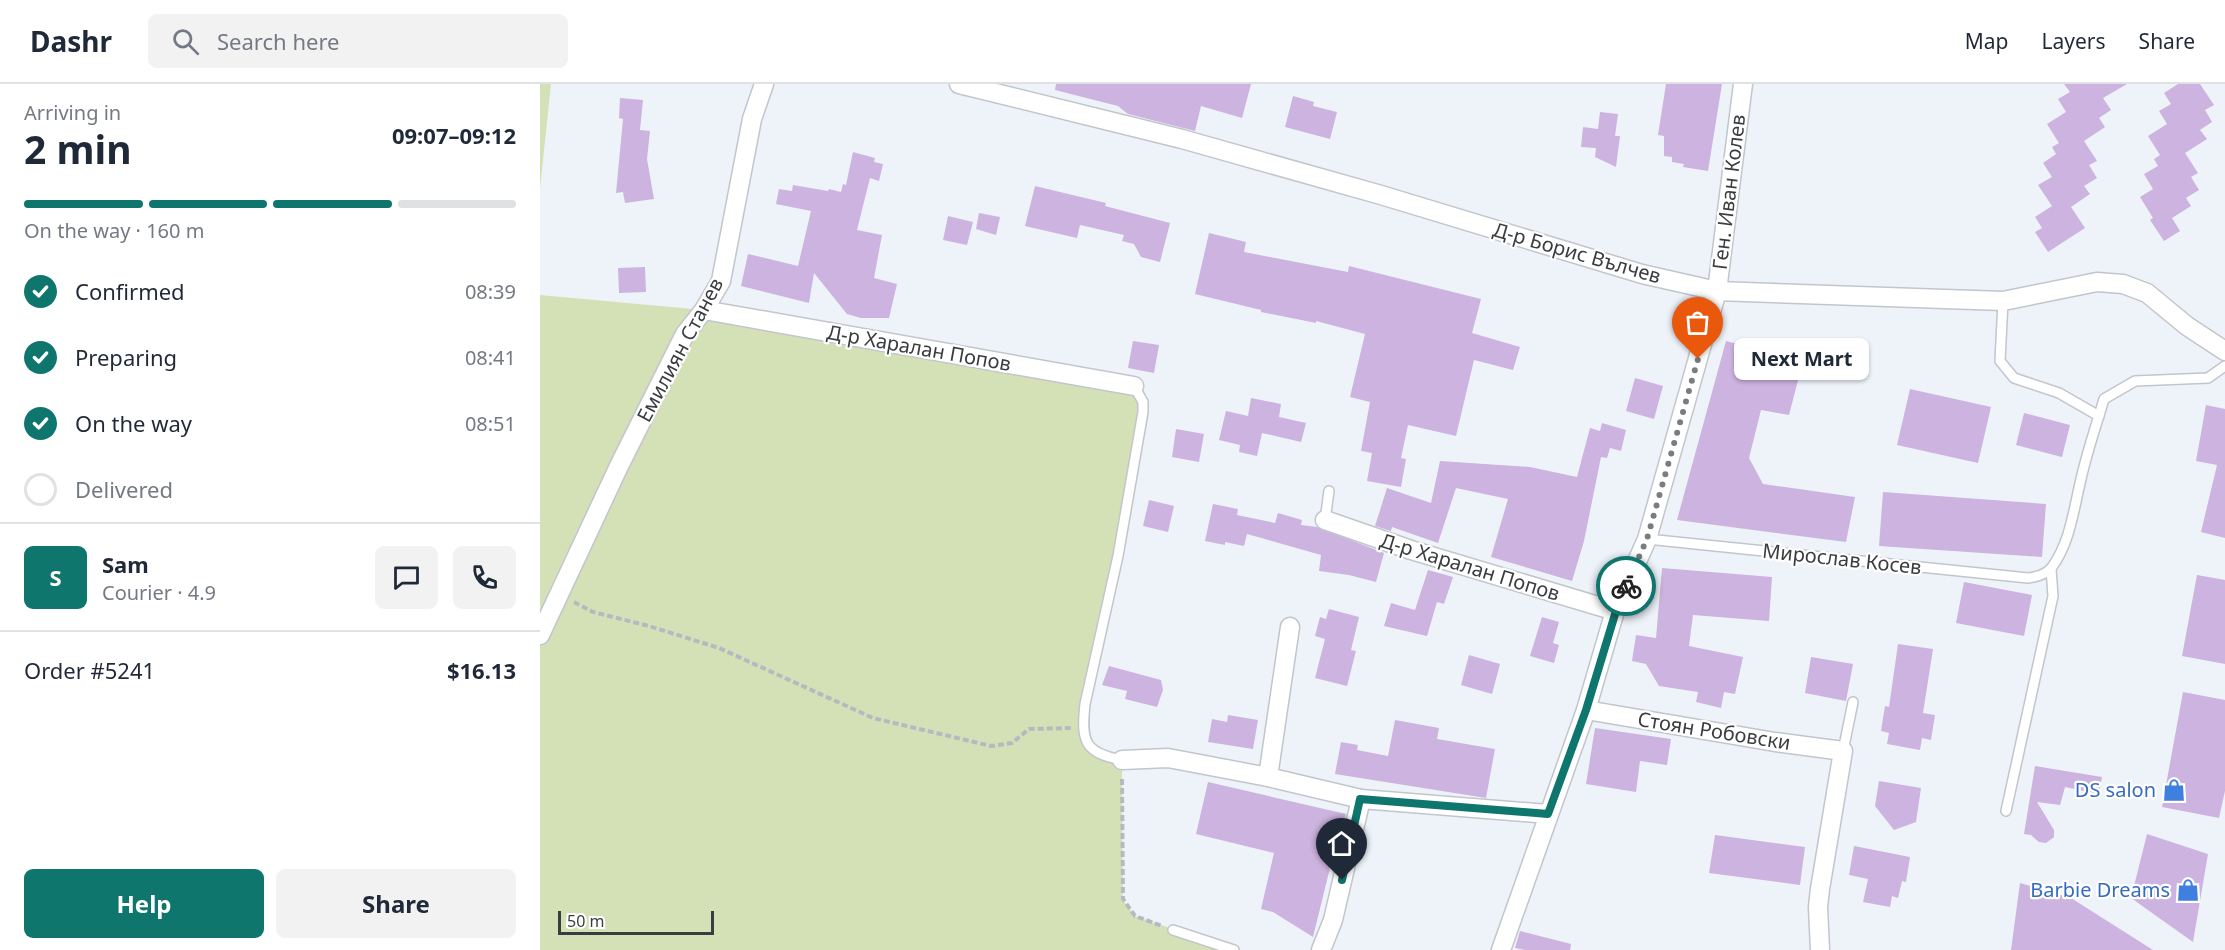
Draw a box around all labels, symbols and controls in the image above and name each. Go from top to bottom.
search box [148,14,568,68]
text: Dashr [30,22,112,60]
icon: search [169,25,202,58]
text: Search here [217,26,339,56]
text: Map [1965,27,2009,55]
text: Layers [2042,27,2106,55]
text: Share [2139,27,2195,55]
text: Arriving in [24,99,121,126]
street label: Ген. Иван Колев [1706,113,1751,271]
text: 09:07–09:12 [392,120,516,150]
text: 2 min [24,122,131,175]
street label: Д-р Борис Вълчев [1490,216,1664,289]
text: On the way · 160 m [24,217,204,244]
street label: Емилиян Станев [630,273,729,427]
icon: check [24,275,57,308]
text: Confirmed [75,276,185,306]
text: 08:39 [465,278,516,305]
pin [1672,297,1723,359]
icon: bag [1681,306,1714,339]
street label: Д-р Харалан Попов [825,318,1013,377]
callout: Next Mart [1734,338,1869,380]
icon: check [24,341,57,374]
text: Preparing [75,342,177,372]
text: 08:41 [465,344,516,371]
text: Next Mart [1751,345,1852,372]
icon: check [24,407,57,440]
text: On the way [75,408,192,438]
text: 08:51 [465,410,516,437]
text: Delivered [75,474,173,504]
street label: Д-р Харалан Попов [1377,526,1563,607]
street label: Мирослав Косев [1761,537,1923,580]
button: chat [375,546,438,609]
button: phone [453,546,516,609]
text: Sam [102,549,149,579]
courier [1596,556,1656,616]
text: S [49,562,62,592]
icon: bike [1610,570,1643,603]
text: Courier · 4.9 [102,579,216,606]
text: Order #5241 [24,655,155,685]
text: $16.13 [447,655,516,685]
street label: Стоян Робовски [1636,705,1792,756]
place label: DS salon [2075,776,2156,803]
shop icon: DS salon [2161,777,2187,803]
pin [1316,818,1367,880]
icon: home [1325,827,1358,860]
button: Help [24,869,264,938]
button: Share [276,869,516,938]
place label: Barbie Dreams [2030,876,2170,903]
shop icon: Barbie Dreams [2175,877,2201,903]
scale bar [558,908,714,936]
text: 50 m [567,910,604,932]

